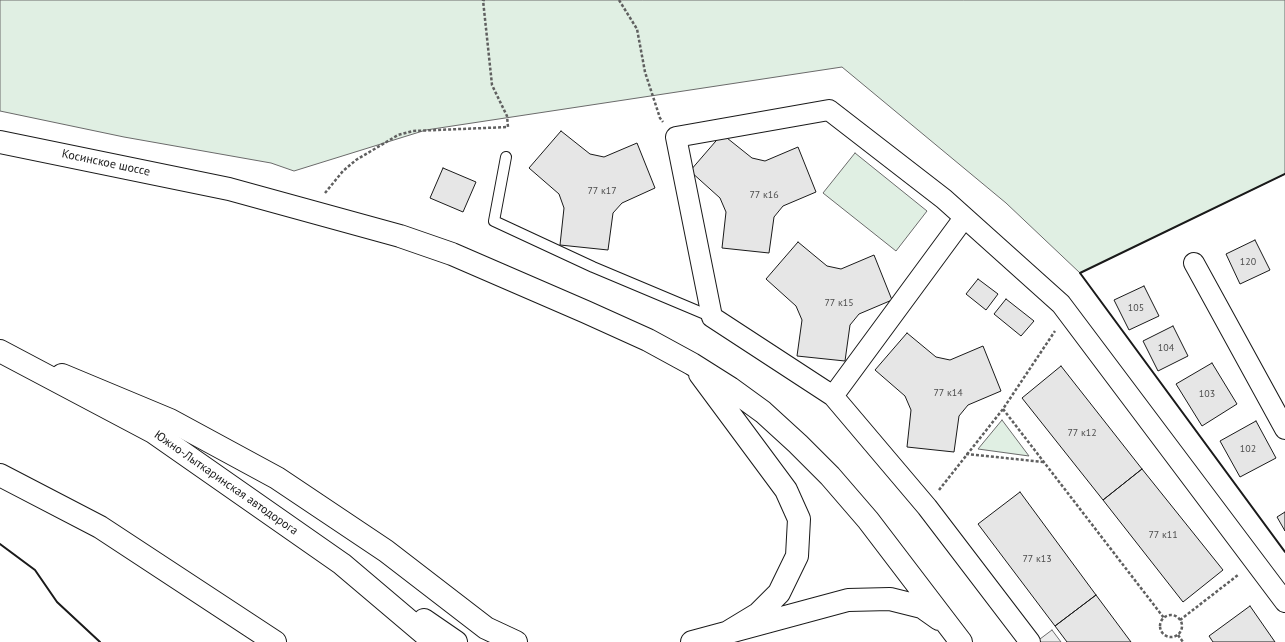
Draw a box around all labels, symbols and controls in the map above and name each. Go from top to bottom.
street label: Косинское шоссе [61,147,151,179]
house number: 77 к17 [587,185,617,197]
house number: 77 к16 [749,189,779,201]
house number: 120 [1240,256,1256,268]
house number: 77 к15 [824,297,854,309]
house number: 105 [1128,302,1144,314]
house number: 104 [1158,342,1174,354]
house number: 77 к14 [933,387,963,399]
house number: 103 [1199,388,1215,400]
house number: 77 к12 [1067,427,1097,439]
street label: Южно-Лыткаринская автодорога [151,428,301,538]
house number: 102 [1240,443,1256,455]
house number: 77 к11 [1148,529,1178,541]
house number: 77 к13 [1022,553,1052,565]

